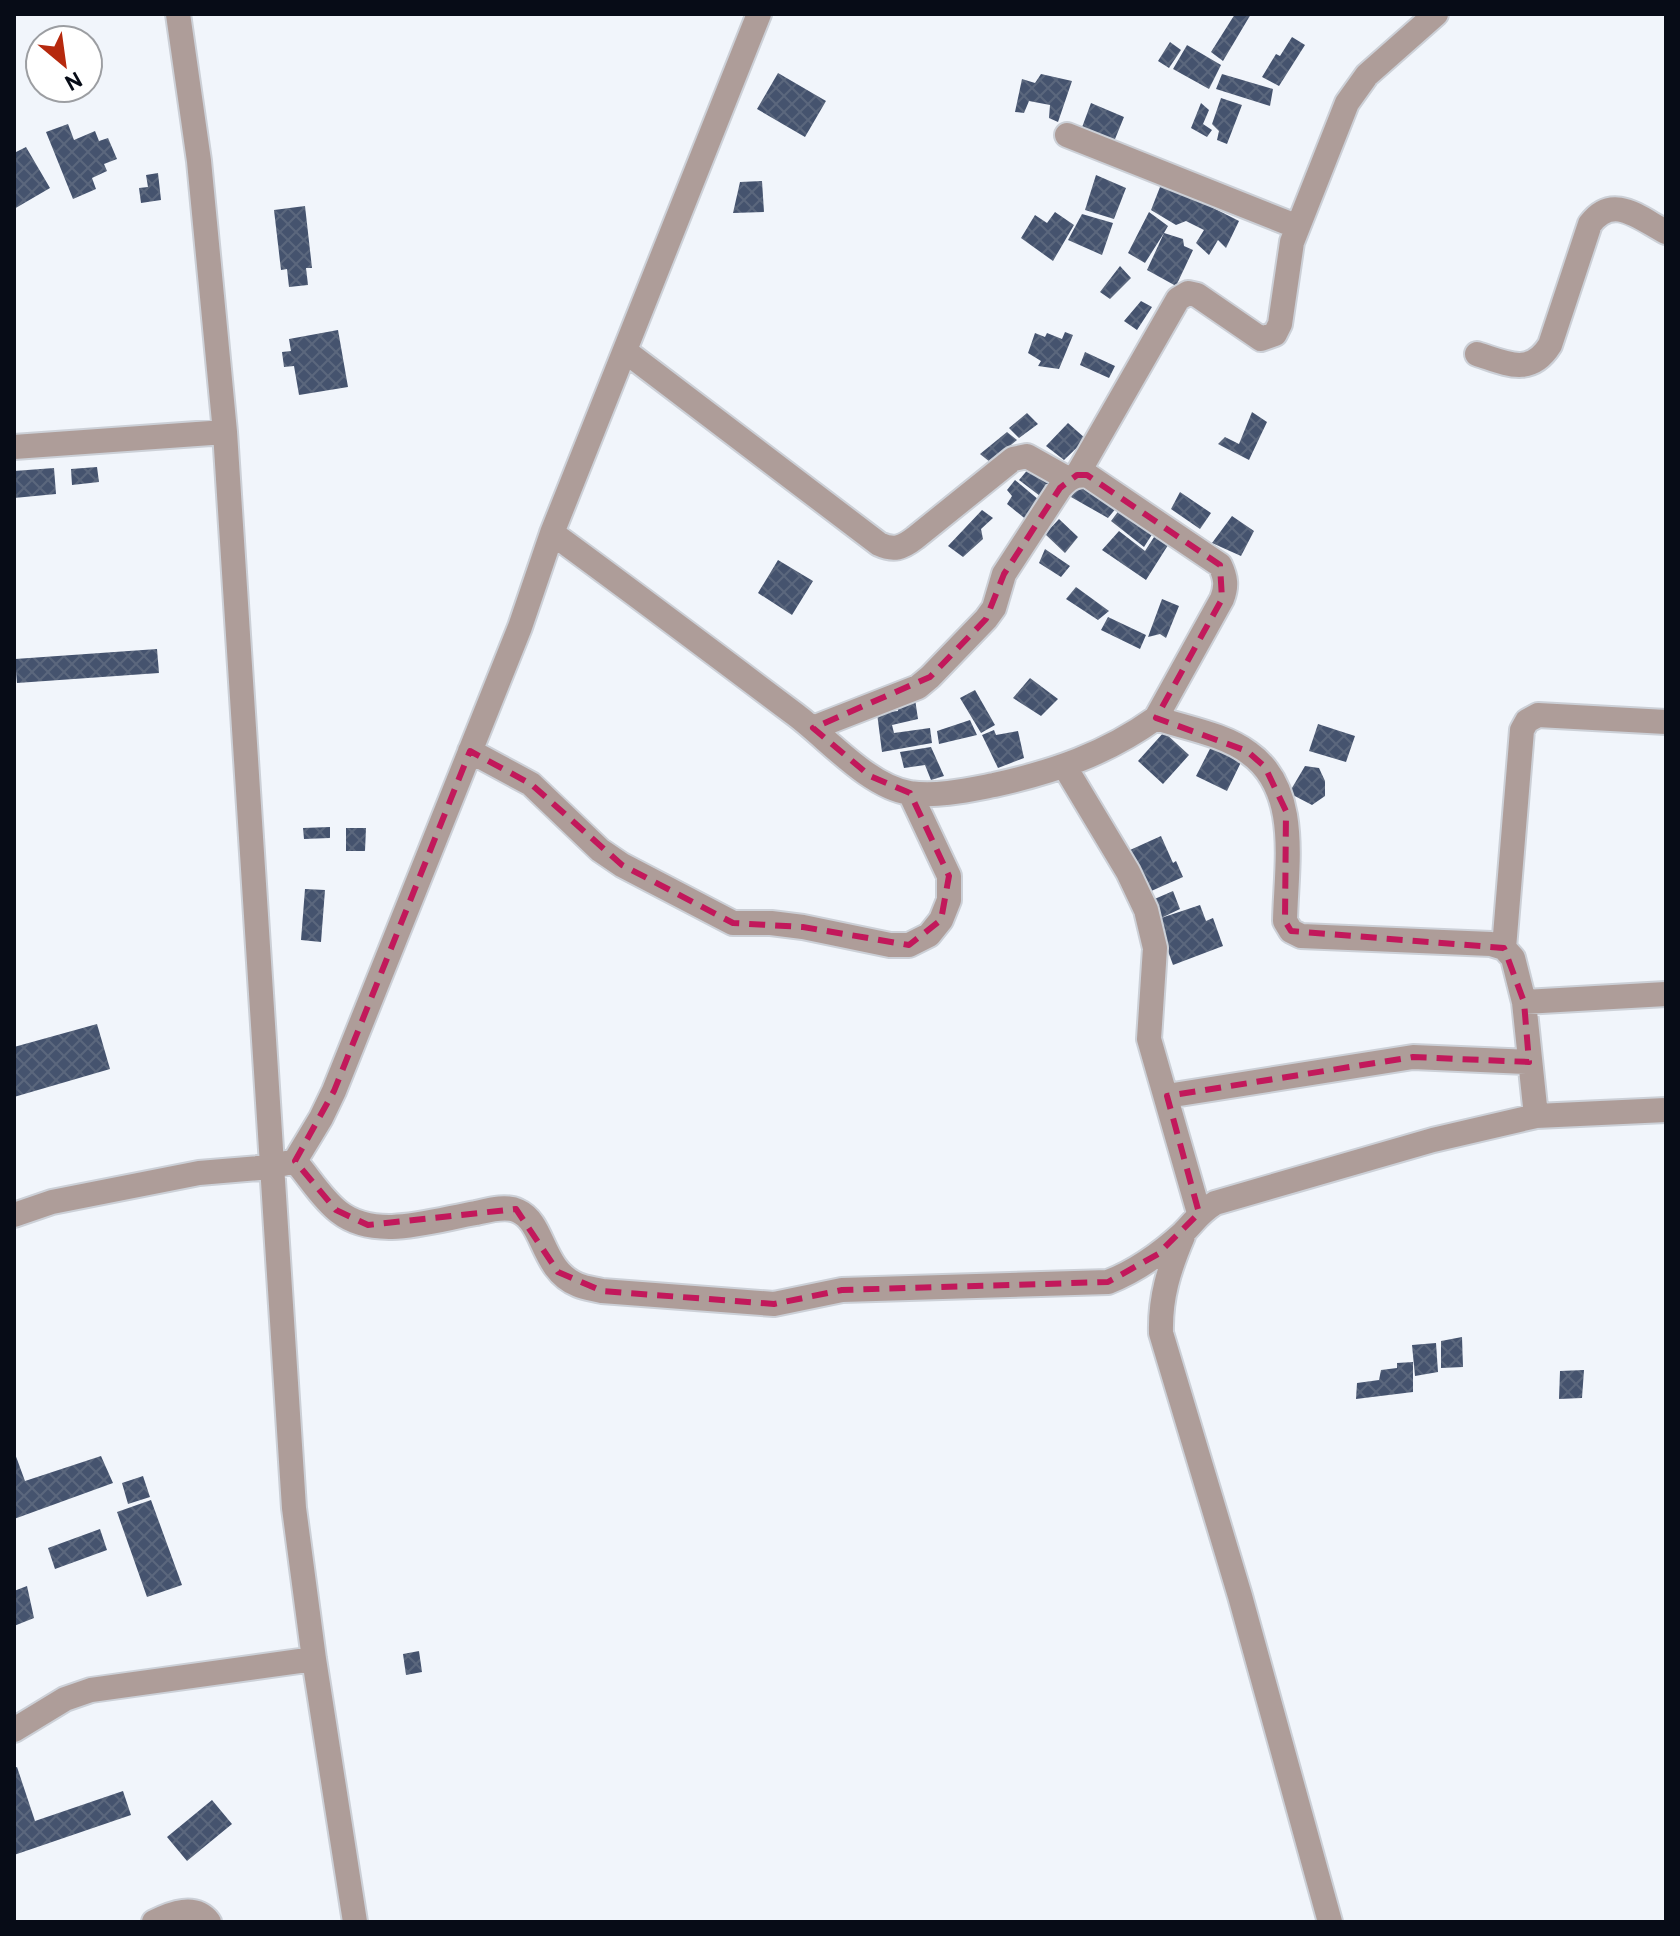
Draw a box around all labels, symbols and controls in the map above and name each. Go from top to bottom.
north arrow [24,24,104,104]
text: N [59,64,86,95]

